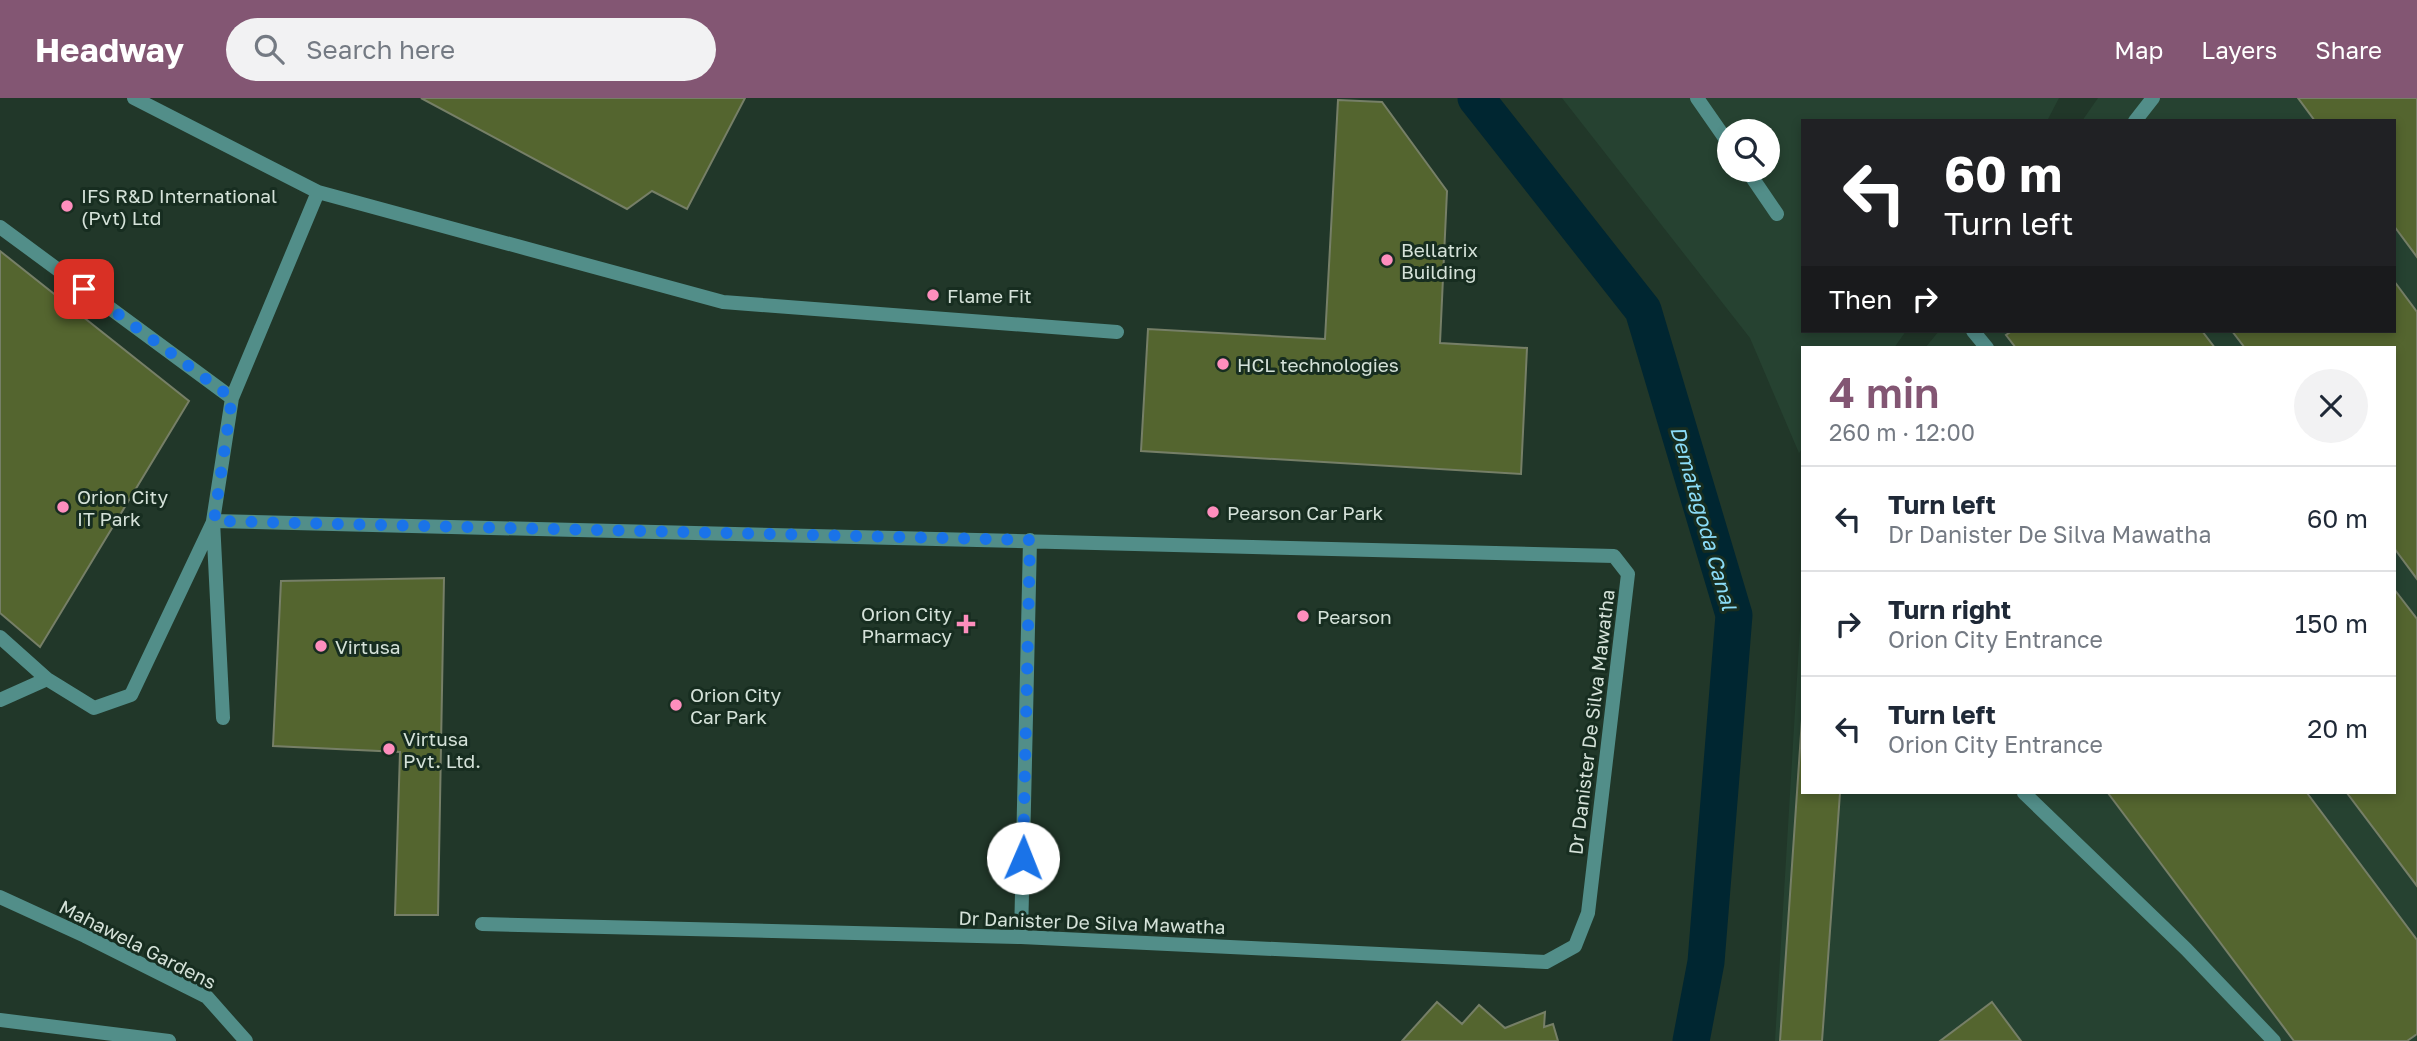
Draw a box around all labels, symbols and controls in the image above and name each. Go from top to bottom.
search box [226,18,716,81]
text: Headway [35,30,184,69]
icon: search [250,30,288,68]
text: Search here [306,34,455,65]
text: Map [2114,35,2163,64]
text: Layers [2201,35,2277,64]
text: Share [2315,35,2382,64]
map controls [1717,119,1780,182]
button: search [1717,119,1780,182]
text: 60 m [1944,144,2062,203]
icon: left [1829,147,1920,238]
place label: IFS R&D International (Pvt) Ltd [81,184,277,229]
marker: IFS R&D International (Pvt) Ltd [59,198,75,214]
text: Turn left [1944,204,2073,242]
place label: Bellatrix Building [1401,238,1478,283]
marker: Bellatrix Building [1379,252,1395,268]
pin [54,259,114,319]
icon: arrive [65,270,103,308]
icon: right [1906,280,1944,318]
place label: Flame Fit [947,284,1032,307]
text: Then [1829,284,1892,315]
marker: Flame Fit [925,287,941,303]
place label: HCL technologies [1237,353,1399,376]
marker: HCL technologies [1215,356,1231,372]
text: 4 min [1829,367,1939,417]
button: close [2294,369,2368,443]
text: 260 m · 12:00 [1829,418,1975,446]
water label: Dematagoda Canal [1665,423,1743,614]
place label: Orion City IT Park [77,485,168,530]
text: Turn left [1888,489,1996,520]
marker: Orion City IT Park [55,499,71,515]
icon: left [1829,500,1867,538]
place label: Pearson Car Park [1227,501,1384,524]
text: 60 m [2307,503,2368,534]
marker: Pearson Car Park [1205,504,1221,520]
text: Dr Danister De Silva Mawatha [1888,520,2211,548]
street label: Dr Danister De Silva Mawatha [1563,588,1619,856]
text: Turn right [1888,594,2011,625]
place label: Orion City Pharmacy [861,602,952,647]
place label: Pearson [1317,605,1392,628]
icon: right [1829,605,1867,643]
marker: Pearson [1295,608,1311,624]
text: 150 m [2295,608,2368,639]
marker: Orion City Pharmacy [958,616,974,632]
text: Orion City Entrance [1888,625,2103,653]
place label: Virtusa [335,635,401,658]
marker: Virtusa [313,638,329,654]
place label: Orion City Car Park [690,683,781,728]
marker: Orion City Car Park [668,697,684,713]
text: Turn left [1888,699,1996,730]
icon: left [1829,710,1867,748]
text: 20 m [2307,713,2368,744]
place label: Virtusa Pvt. Ltd. [403,727,481,772]
text: Orion City Entrance [1888,730,2103,758]
marker: Virtusa Pvt. Ltd. [381,741,397,757]
position arrow [986,821,1060,895]
street label: Mahawela Gardens [56,895,220,993]
street label: Dr Danister De Silva Mawatha [958,906,1226,938]

